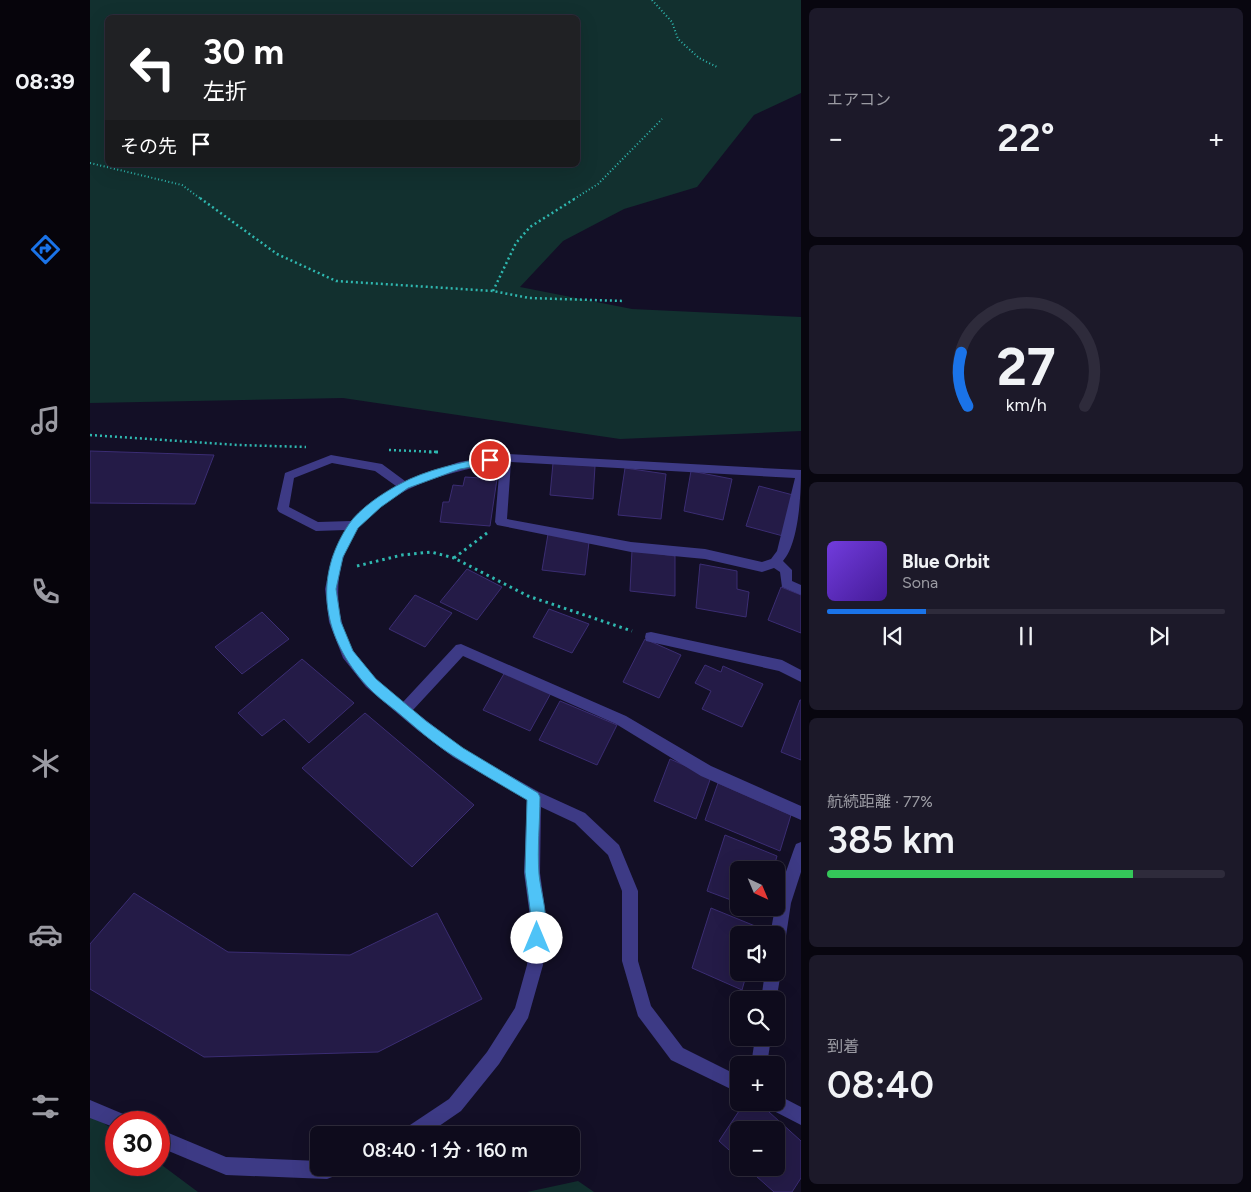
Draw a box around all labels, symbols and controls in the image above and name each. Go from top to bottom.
text: 30 m [203,31,284,73]
icon: left [120,35,185,100]
text: 08:39 [15,68,75,95]
text: 左折 [203,78,247,105]
text: エアコン [827,90,891,109]
text: 22° [997,115,1055,161]
text: − [827,121,844,155]
text: + [1208,121,1225,155]
icon: arrive [187,130,215,158]
text: その先 [120,135,177,158]
icon: directions [28,232,63,267]
text: 27 [996,336,1056,398]
text: km/h [1006,394,1046,415]
icon: music [28,403,63,438]
pin [469,439,511,481]
icon: arrive [476,446,504,474]
text: Blue Orbit [902,550,990,573]
text: Sona [902,573,938,592]
icon: phone [28,574,63,609]
icon: previous [879,622,907,650]
icon: pause [1012,622,1040,650]
icon: next [1145,622,1173,650]
icon: climate [28,746,63,781]
text: 航続距離 · 77% [827,792,933,811]
text: 385 km [827,817,955,863]
north arrow [730,861,785,916]
map controls [730,861,785,1176]
position arrow [510,911,562,963]
icon: car [28,917,63,952]
button: sound [730,926,785,981]
button: search [730,991,785,1046]
text: 到着 [827,1037,859,1056]
button: + [730,1056,785,1111]
text: 08:40 [827,1062,934,1108]
icon: filters [28,1089,63,1124]
speed limit sign: 30 [105,1111,170,1176]
button: − [730,1121,785,1176]
text: 08:40 · 1 分 · 160 m [362,1139,528,1162]

